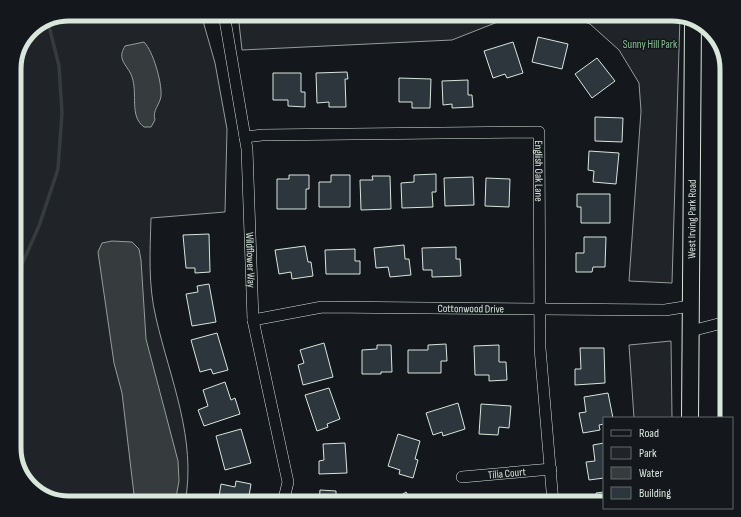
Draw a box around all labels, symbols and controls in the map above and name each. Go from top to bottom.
park label: Sunny Hill Park [623,38,678,51]
street label: English Oak Lane [533,140,546,202]
street label: West Irving Park Road [685,179,698,259]
street label: Wildflower Way [243,232,258,289]
street label: Cottonwood Drive [437,302,504,315]
legend [603,417,733,509]
text: Road [639,426,659,441]
text: Park [639,446,657,461]
street label: Tilia Court [487,465,527,481]
text: Water [639,466,663,481]
text: Building [639,486,671,501]

